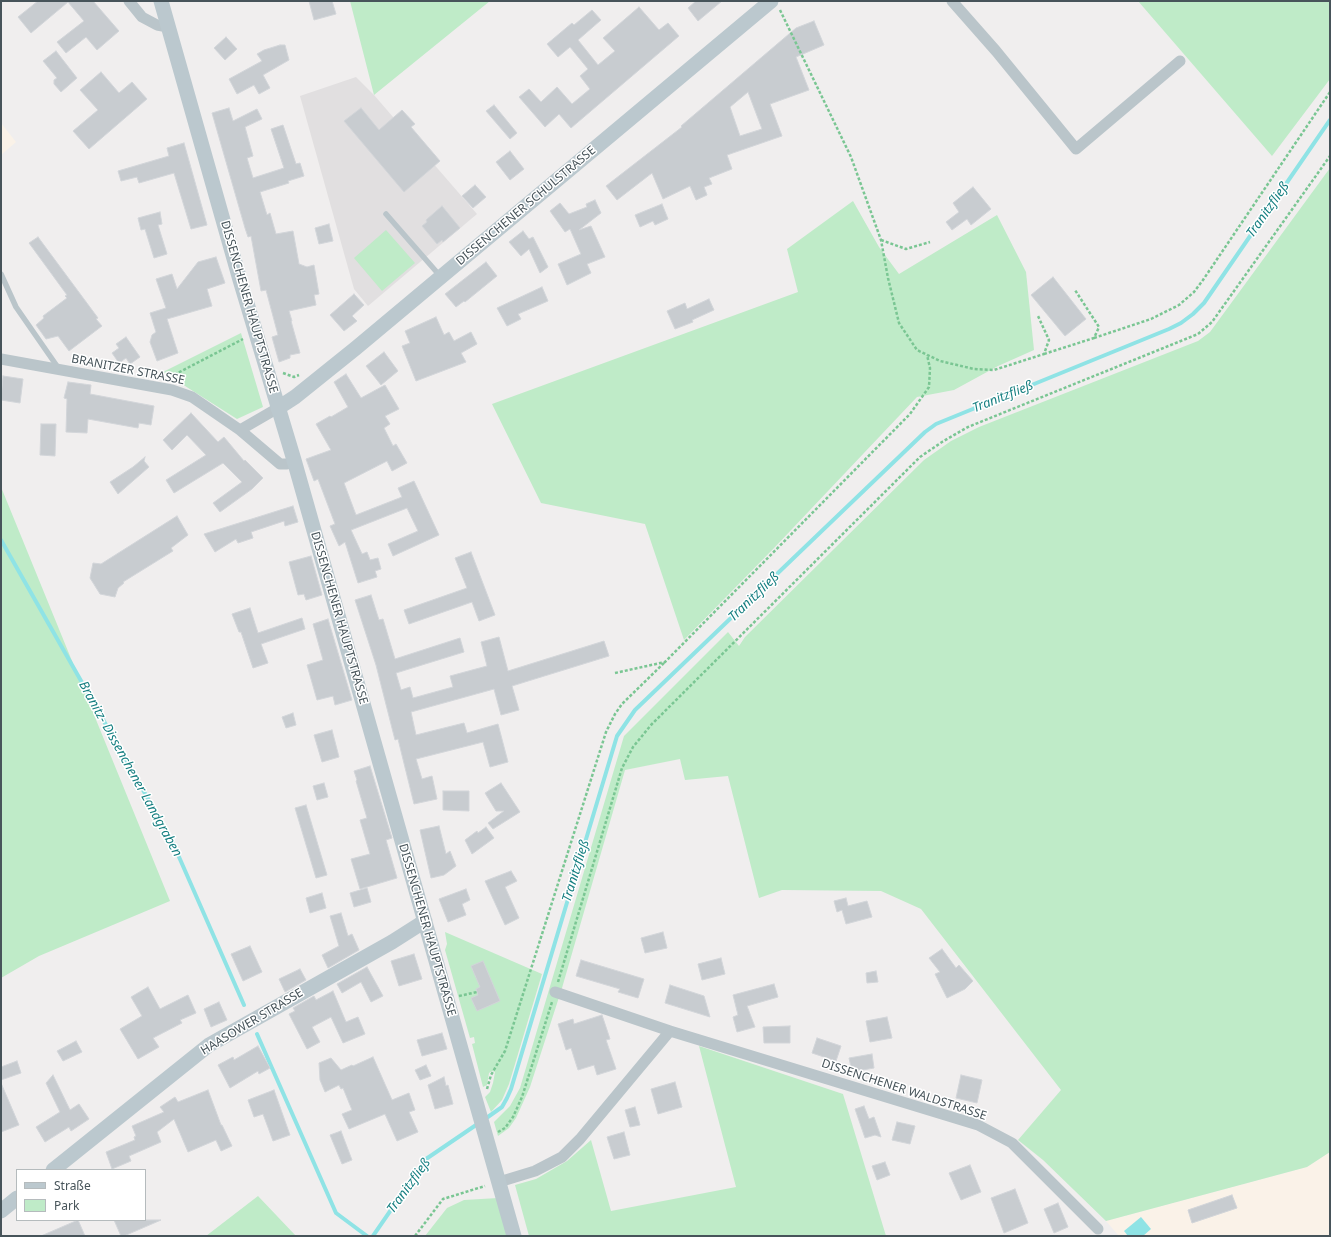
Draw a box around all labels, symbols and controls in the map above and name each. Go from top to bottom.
street label: DISSENCHENER SCHULSTRASSE [453,143,599,269]
water label: Tranitzfließ [1243,179,1293,241]
street label: DISSENCHENER HAUPTSTRASSE [217,219,281,395]
street label: BRANITZER STRASSE [70,352,186,388]
water label: Tranitzfließ [970,378,1036,416]
street label: DISSENCHENER HAUPTSTRASSE [307,530,371,706]
water label: Tranitzfließ [726,569,782,625]
water label: Branitz- Dissenchener Landgraben [75,679,185,859]
water label: Tranitzfließ [559,838,593,904]
street label: DISSENCHENER HAUPTSTRASSE [395,842,459,1018]
street label: HAASOWER STRASSE [198,986,306,1058]
street label: DISSENCHENER WALDSTRASSE [820,1056,988,1124]
water label: Tranitzfließ [384,1156,434,1216]
legend [16,1169,146,1221]
text: Straße [54,1177,91,1194]
text: Park [54,1197,79,1214]

